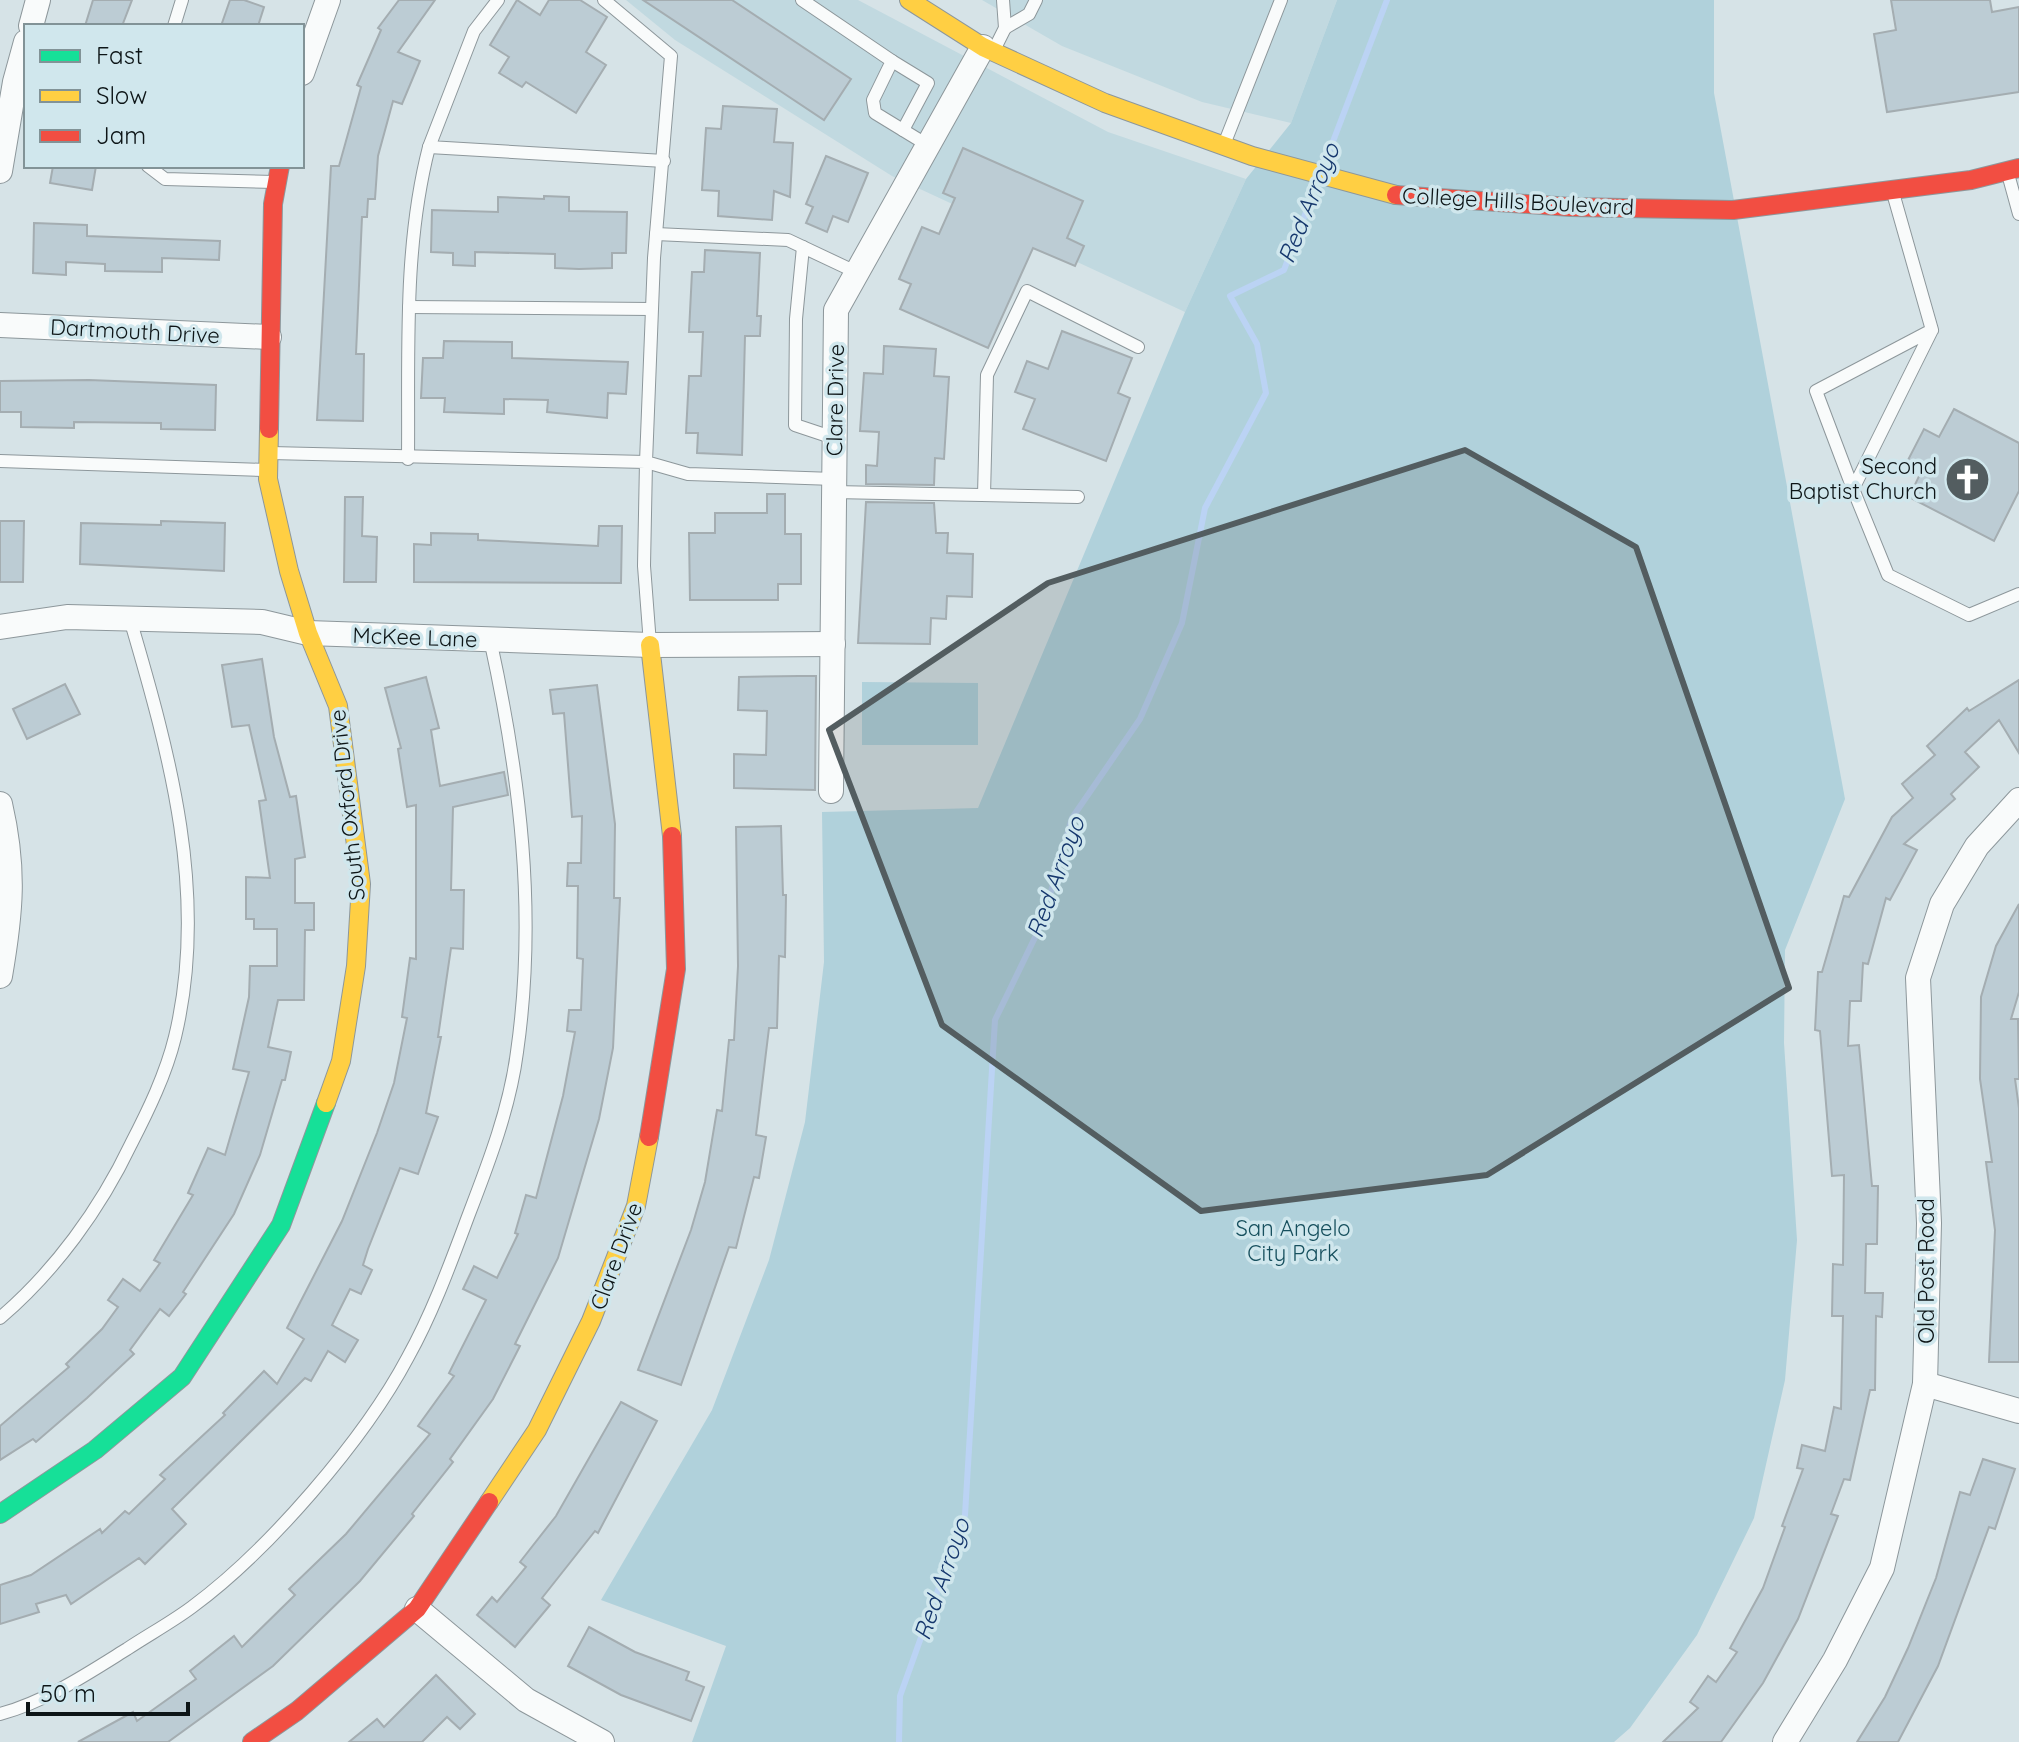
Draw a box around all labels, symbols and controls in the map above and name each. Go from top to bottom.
legend [24,24,304,168]
text: Fast [96,40,143,70]
text: Slow [96,80,147,110]
text: Jam [96,120,146,150]
water label: Red Arroyo [1270,137,1346,267]
street label: College Hills Boulevard [1401,181,1635,221]
street label: Dartmouth Drive [49,313,221,349]
street label: Clare Drive [820,344,850,456]
place label: Second Baptist Church [1789,452,1937,505]
church icon: Second Baptist Church [1944,455,1992,503]
street label: McKee Lane [352,621,478,653]
street label: South Oxford Drive [323,708,371,902]
water label: Red Arroyo [1019,811,1091,942]
street label: Old Post Road [1912,1198,1940,1344]
street label: Clare Drive [584,1199,648,1313]
park label: San Angelo City Park [1235,1214,1351,1267]
water label: Red Arroyo [906,1513,976,1644]
scale bar [28,1666,188,1716]
text: 50 m [40,1678,96,1708]

